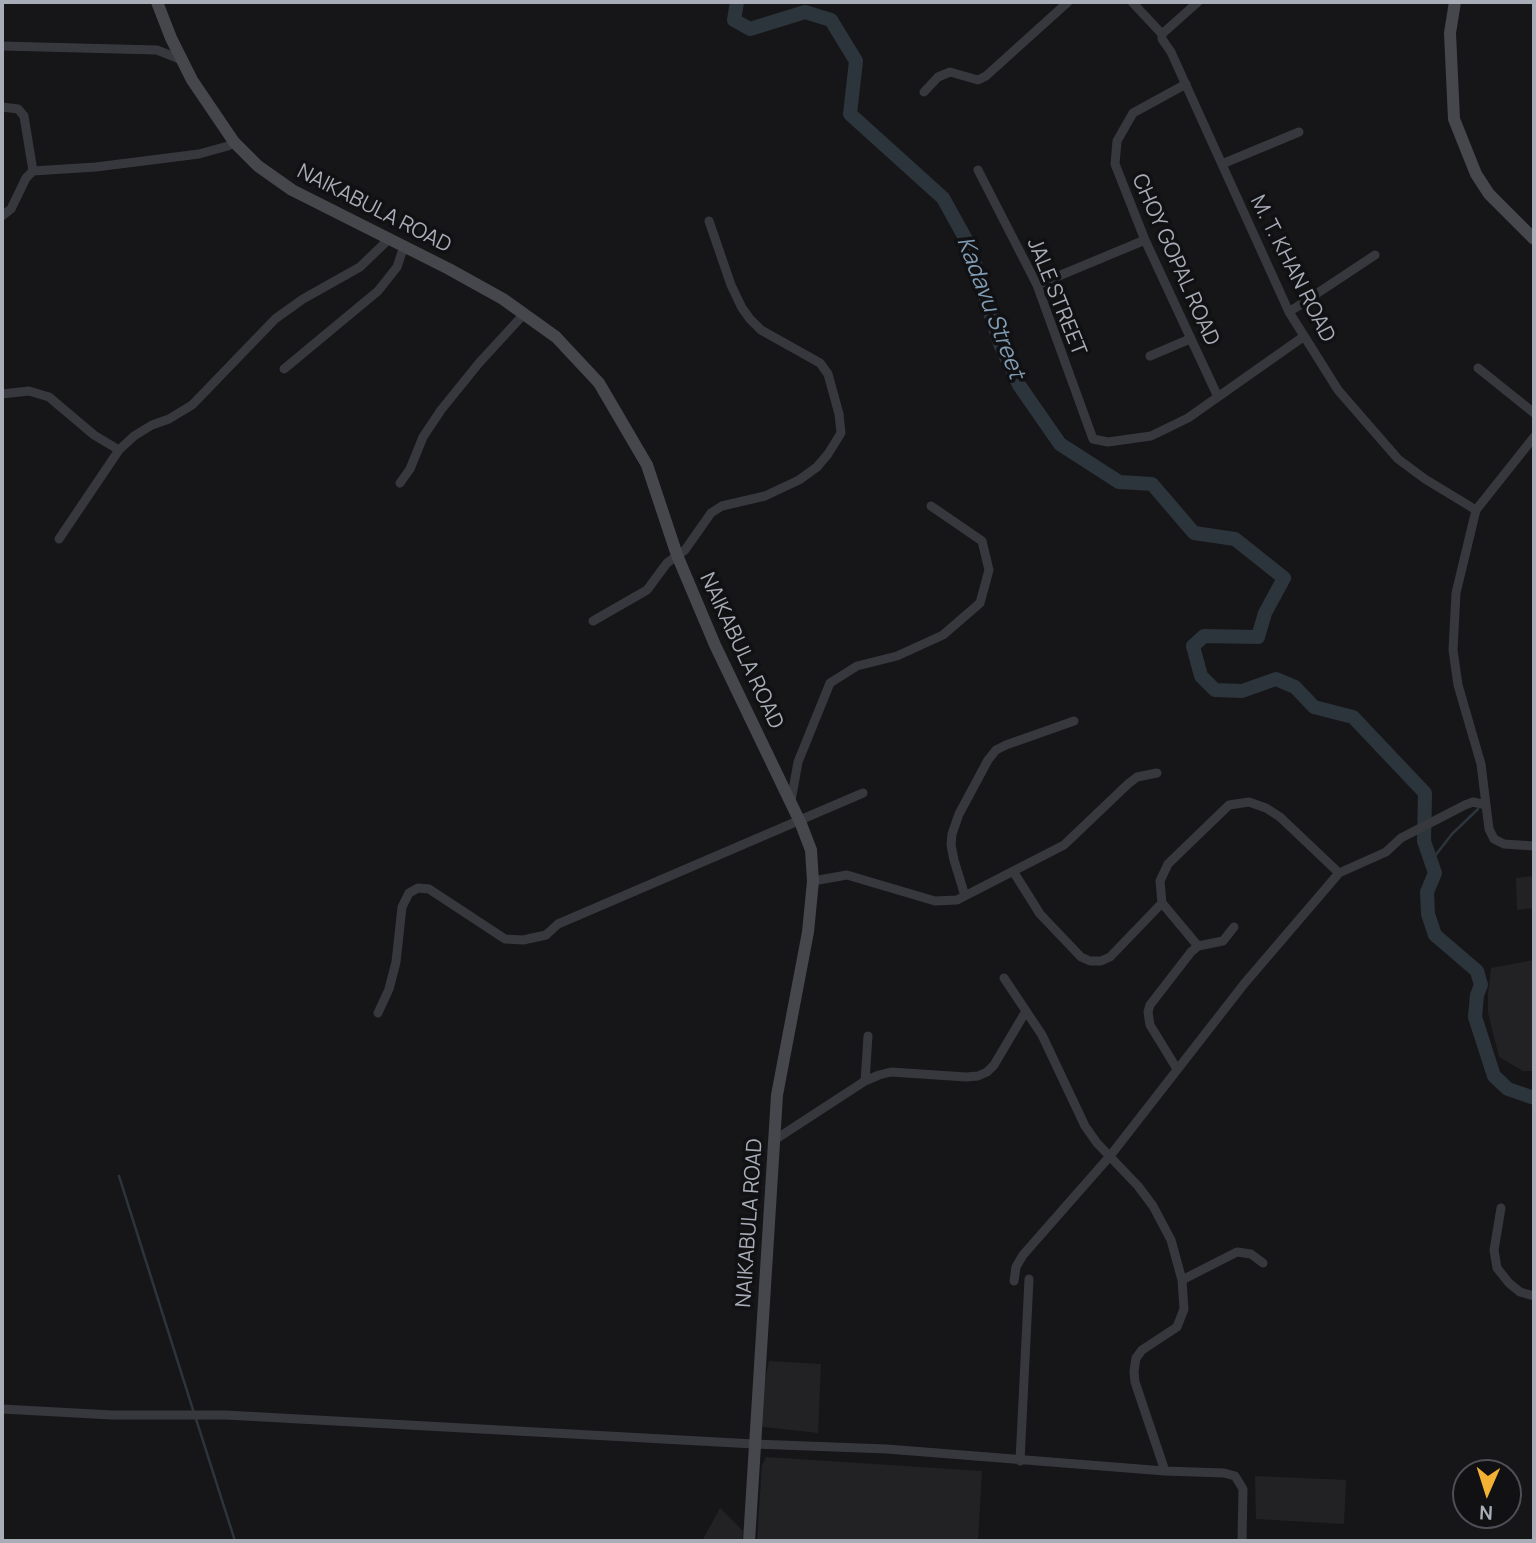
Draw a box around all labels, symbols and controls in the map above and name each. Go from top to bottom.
street label: NAIKABULA ROAD [293,159,455,259]
street label: CHOY GOPAL ROAD [1126,170,1224,350]
street label: M. T. KHAN ROAD [1244,191,1340,347]
water label: Kadavu Street [950,233,1030,383]
street label: JALE STREET [1021,234,1091,360]
street label: NAIKABULA ROAD [694,569,788,733]
street label: NAIKABULA ROAD [732,1138,768,1308]
north arrow [1452,1459,1522,1529]
text: N [1479,1500,1494,1526]

